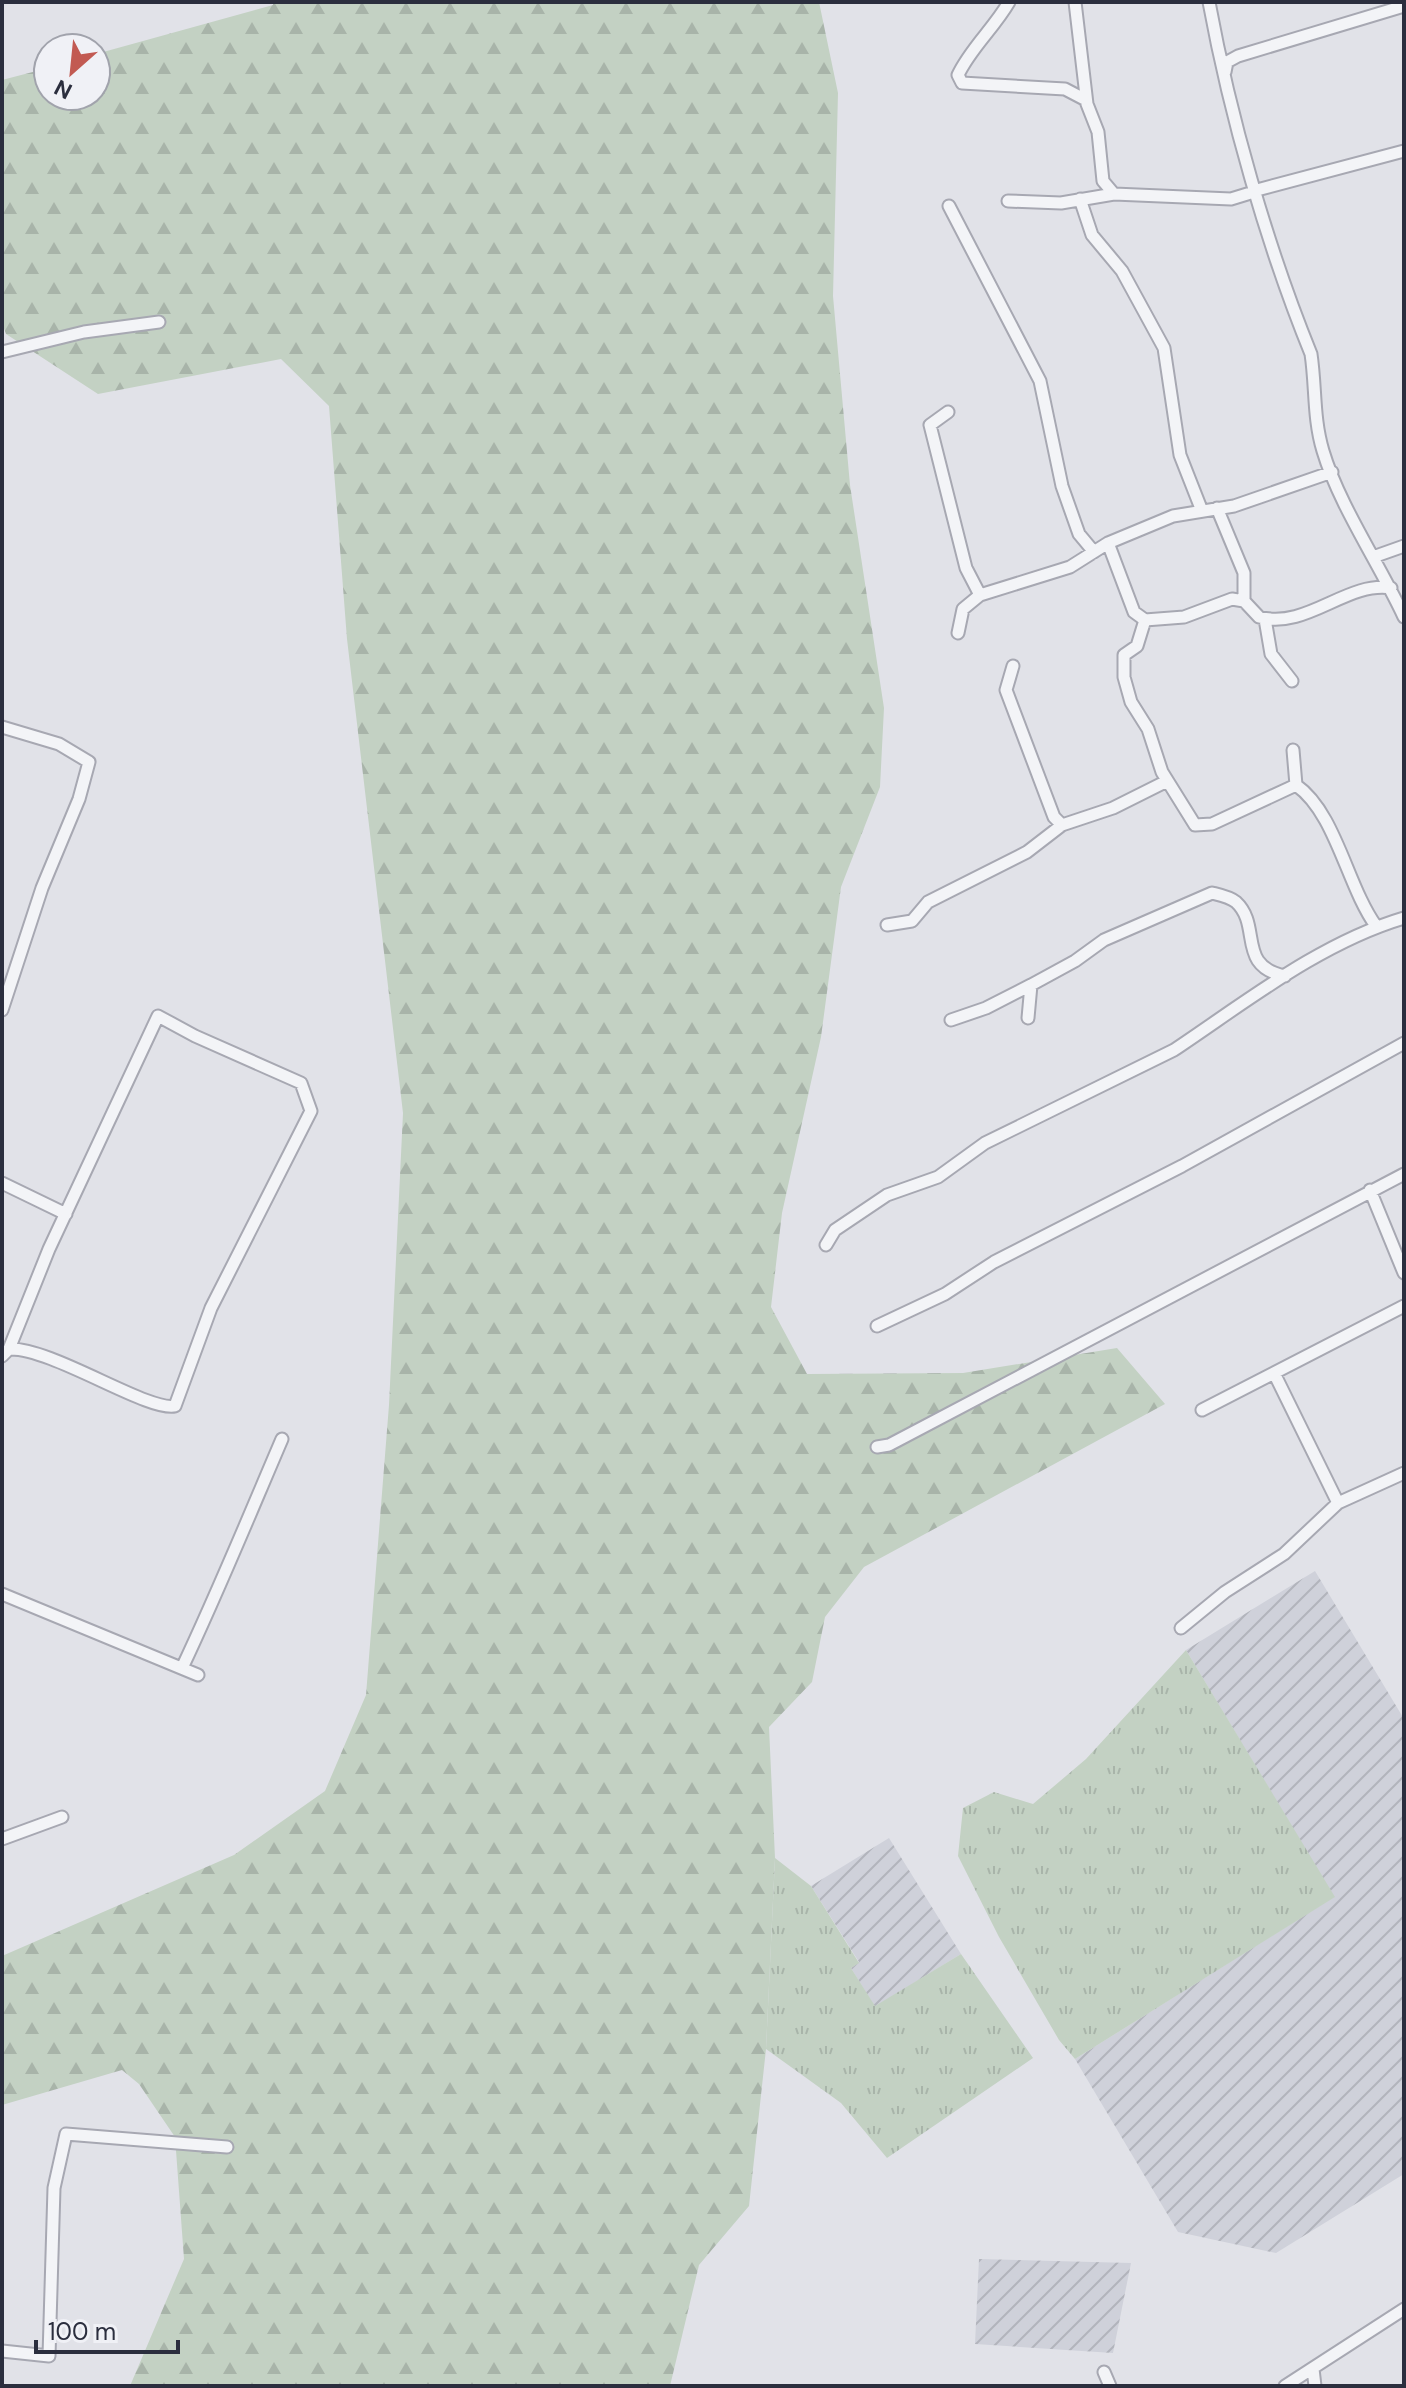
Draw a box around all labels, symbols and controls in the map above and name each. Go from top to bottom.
north arrow [32,32,112,112]
text: N [49,73,77,106]
scale bar [36,2304,178,2354]
text: 100 m [48,2316,116,2347]

